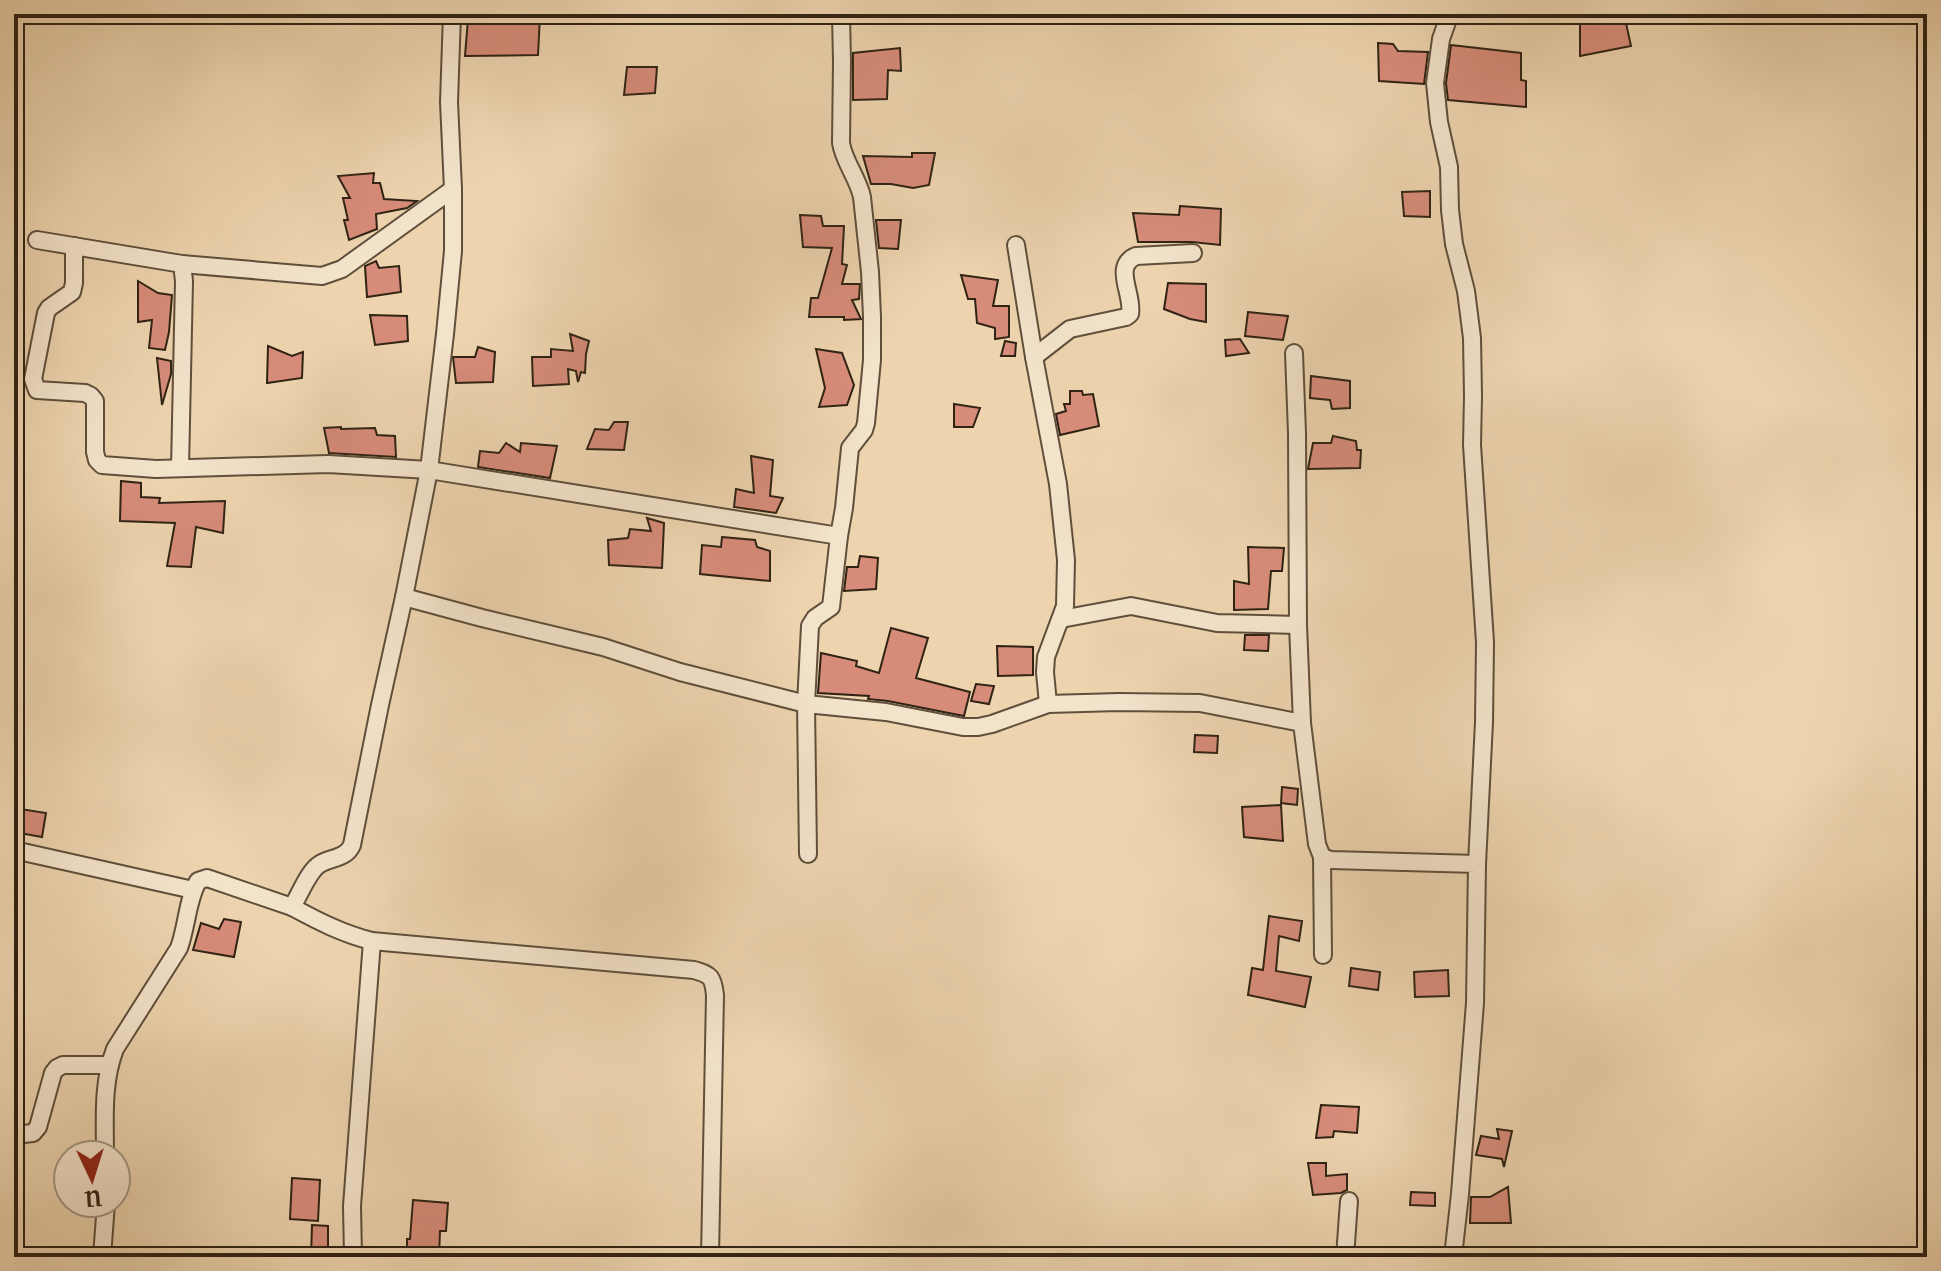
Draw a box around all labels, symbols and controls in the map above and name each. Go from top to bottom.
north arrow [52,1139,132,1219]
text: U [83,1184,104,1212]

